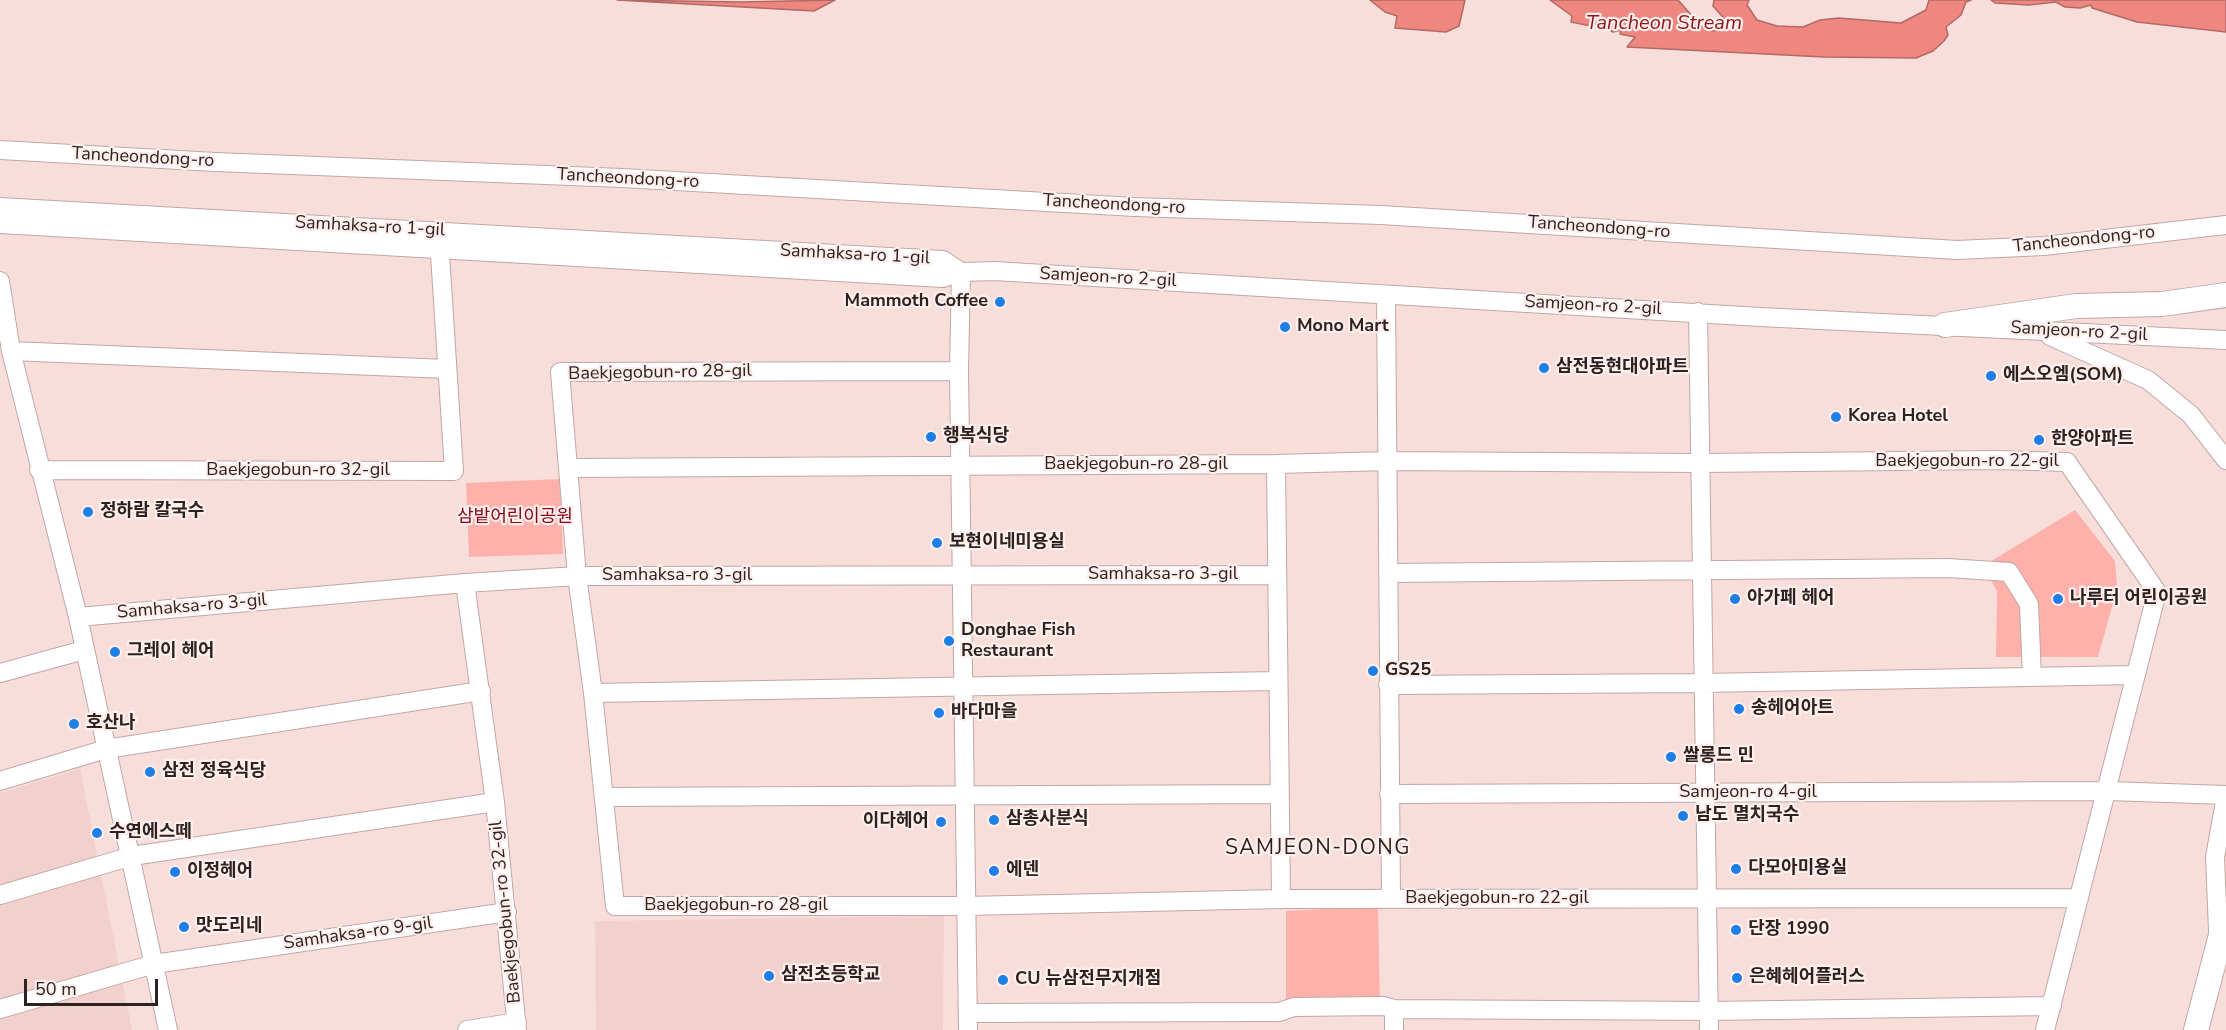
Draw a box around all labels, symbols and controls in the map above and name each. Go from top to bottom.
water label: Tancheon Stream [1586,12,1742,36]
street label: Tancheondong-ro [71,143,215,173]
street label: Tancheondong-ro [556,164,700,194]
street label: Tancheondong-ro [1042,190,1186,220]
street label: Samhaksa-ro 1-gil [294,212,446,242]
street label: Tancheondong-ro [1527,212,1671,244]
street label: Tancheondong-ro [2012,222,2156,258]
street label: Samhaksa-ro 1-gil [779,240,931,270]
street label: Samjeon-ro 2-gil [1039,264,1177,292]
place label: Mammoth Coffee [845,291,988,313]
street label: Samjeon-ro 2-gil [1524,292,1662,320]
marker: Mammoth Coffee [993,295,1007,309]
place label: Mono Mart [1297,316,1389,338]
street label: Samjeon-ro 2-gil [2010,318,2148,346]
marker: Mono Mart [1278,320,1292,334]
place label: 삼전동현대아파트 [1556,357,1688,379]
street label: Baekjegobun-ro 28-gil [568,361,752,385]
marker: 삼전동현대아파트 [1537,361,1551,375]
place label: 에스오엠(SOM) [2003,365,2123,387]
marker: 에스오엠(SOM) [1984,369,1998,383]
place label: Korea Hotel [1848,406,1948,428]
marker: Korea Hotel [1829,410,1843,424]
place label: 행복식당 [943,426,1009,448]
place label: 한양아파트 [2051,429,2134,451]
marker: 행복식당 [924,430,938,444]
marker: 한양아파트 [2032,433,2046,447]
street label: Baekjegobun-ro 22-gil [1875,451,2059,473]
street label: Baekjegobun-ro 28-gil [1044,454,1228,476]
street label: Baekjegobun-ro 32-gil [206,460,390,482]
place label: 정하람 칼국수 [100,501,204,523]
marker: 정하람 칼국수 [81,505,95,519]
park label: 삼밭어린이공원 [457,507,573,529]
place label: 보현이네미용실 [949,532,1065,554]
marker: 보현이네미용실 [930,536,944,550]
street label: Samhaksa-ro 3-gil [1088,564,1238,586]
street label: Samhaksa-ro 3-gil [602,565,752,587]
place label: 아가페 헤어 [1747,588,1835,610]
place label: 나루터 어린이공원 [2070,588,2207,610]
street label: Samhaksa-ro 3-gil [116,590,268,624]
marker: 아가페 헤어 [1728,592,1742,606]
marker: 나루터 어린이공원 [2051,592,2065,606]
place label: Donghae Fish Restaurant [961,620,1075,662]
marker: Donghae Fish Restaurant [942,634,956,648]
place label: 그레이 헤어 [127,641,215,663]
marker: 그레이 헤어 [108,645,122,659]
place label: GS25 [1385,660,1431,682]
marker: GS25 [1366,664,1380,678]
place label: 송헤어아트 [1751,698,1834,720]
place label: 바다마을 [951,702,1017,724]
marker: 송헤어아트 [1732,702,1746,716]
marker: 바다마을 [932,706,946,720]
place label: 호산나 [86,713,136,735]
marker: 호산나 [67,717,81,731]
place label: 쌀롱드 민 [1683,746,1754,768]
marker: 쌀롱드 민 [1664,750,1678,764]
place label: 삼전 정육식당 [162,761,266,783]
marker: 삼전 정육식당 [143,765,157,779]
street label: Samjeon-ro 4-gil [1679,782,1817,804]
place label: 남도 멸치국수 [1695,805,1799,827]
place label: 삼총사분식 [1006,809,1089,831]
marker: 남도 멸치국수 [1676,809,1690,823]
place label: 이다헤어 [863,811,929,833]
marker: 삼총사분식 [987,813,1001,827]
marker: 이다헤어 [934,815,948,829]
street label: Baekjegobun-ro 32-gil [486,820,526,1004]
place label: 수연에스떼 [109,822,192,844]
marker: 수연에스떼 [90,826,104,840]
district label: SAMJEON-DONG [1225,836,1411,862]
place label: 다모아미용실 [1748,858,1847,880]
place label: 에덴 [1006,860,1039,882]
place label: 이정헤어 [187,861,253,883]
marker: 다모아미용실 [1729,862,1743,876]
marker: 에덴 [987,864,1001,878]
marker: 이정헤어 [168,865,182,879]
street label: Baekjegobun-ro 22-gil [1405,888,1589,910]
street label: Baekjegobun-ro 28-gil [644,895,828,917]
street label: Samhaksa-ro 9-gil [282,913,434,955]
place label: 맛도리네 [196,916,262,938]
place label: 단장 1990 [1748,919,1829,941]
marker: 맛도리네 [177,920,191,934]
marker: 단장 1990 [1729,923,1743,937]
place label: 삼전초등학교 [781,965,880,987]
scale bar [27,967,160,1005]
place label: 은혜헤어플러스 [1749,967,1865,989]
marker: 삼전초등학교 [762,969,776,983]
place label: CU 뉴삼전무지개점 [1015,969,1161,991]
marker: 은혜헤어플러스 [1730,971,1744,985]
marker: CU 뉴삼전무지개점 [996,973,1010,987]
text: 50 m [35,977,77,1001]

